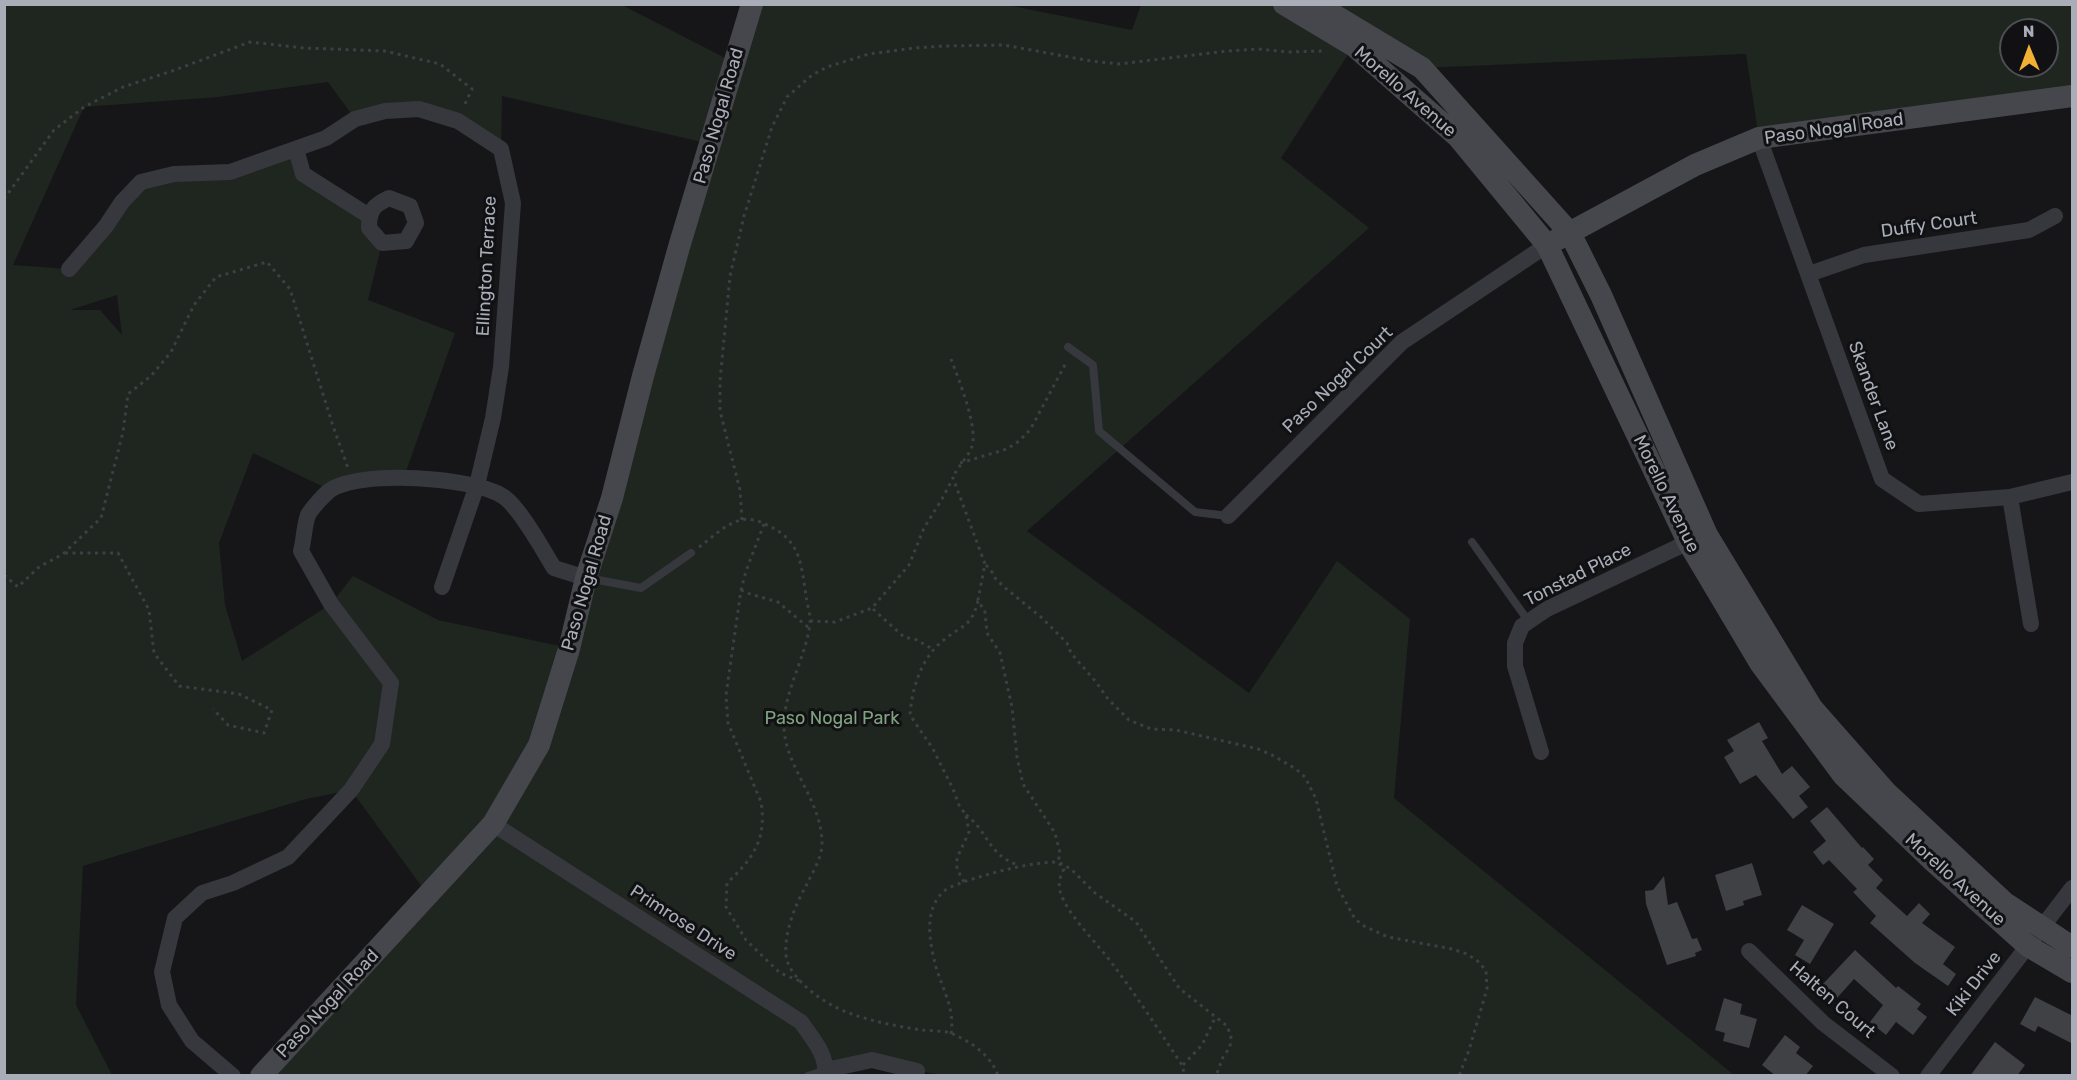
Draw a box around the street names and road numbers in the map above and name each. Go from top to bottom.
street label: Morello Avenue [1350,42,1460,142]
street label: Paso Nogal Road [689,46,749,186]
street label: Paso Nogal Road [1763,109,1905,149]
street label: Ellington Terrace [473,195,501,337]
street label: Duffy Court [1879,208,1979,242]
street label: Paso Nogal Court [1278,322,1398,438]
street label: Skander Lane [1843,339,1903,453]
street label: Morello Avenue [1628,432,1704,556]
street label: Paso Nogal Road [557,513,617,653]
street label: Tonstad Place [1521,539,1635,611]
street label: Morello Avenue [1900,829,2010,931]
street label: Primrose Drive [626,881,740,965]
street label: Paso Nogal Road [272,945,384,1063]
street label: Kiki Drive [1942,947,2006,1021]
street label: Halten Court [1785,957,1879,1043]

